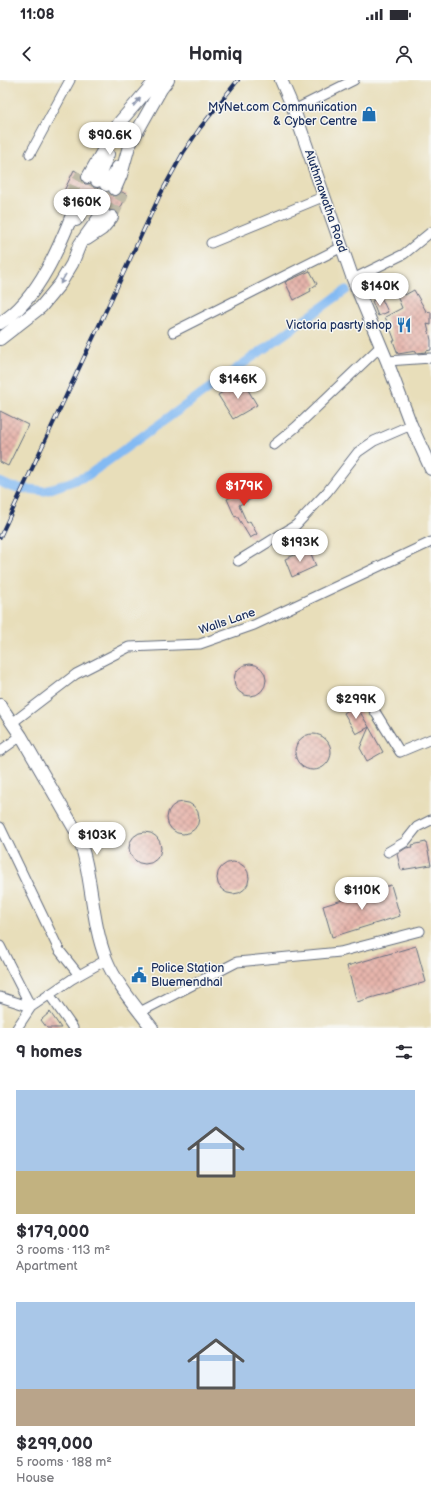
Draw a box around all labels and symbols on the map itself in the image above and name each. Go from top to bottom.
one-way arrow [133,96,142,107]
place label: MyNet.com Communication & Cyber Centre [208,100,357,129]
shop icon: MyNet.com Communication & Cyber Centre [360,105,378,123]
pin: $90.6K [77,122,143,156]
street label: Aluthmawatha Road [301,148,350,255]
pin: $160K [54,189,110,223]
one-way arrow [59,273,66,285]
pin: $140K [352,273,408,307]
restaurant icon: Victoria pasrty shop [395,316,413,334]
place label: Victoria pasrty shop [286,318,392,333]
pin: $146K [210,366,266,400]
pin: $179K [216,473,272,507]
pin: $193K [272,529,328,563]
street label: Walls Lane [197,605,257,638]
pin: $299K [328,686,384,720]
pin: $103K [69,822,125,856]
pin: $110K [334,877,390,911]
place label: Police Station Bluemendhal [151,961,225,990]
public building icon: Police Station Bluemendhal [130,966,148,984]

